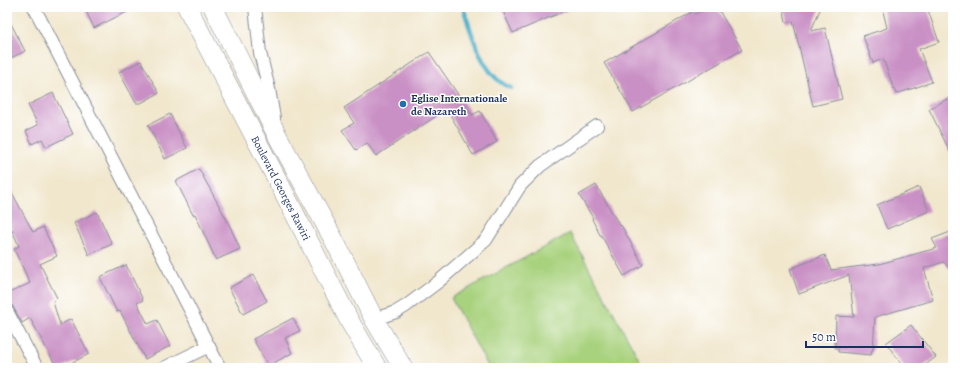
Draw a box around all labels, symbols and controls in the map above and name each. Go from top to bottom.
place label: Eglise Internationale de Nazareth [411,91,507,119]
marker: Eglise Internationale de Nazareth [398,99,408,109]
street label: Boulevard Georges Rawiri [248,133,315,243]
scale bar [806,323,923,349]
text: 50 m [812,329,836,345]

